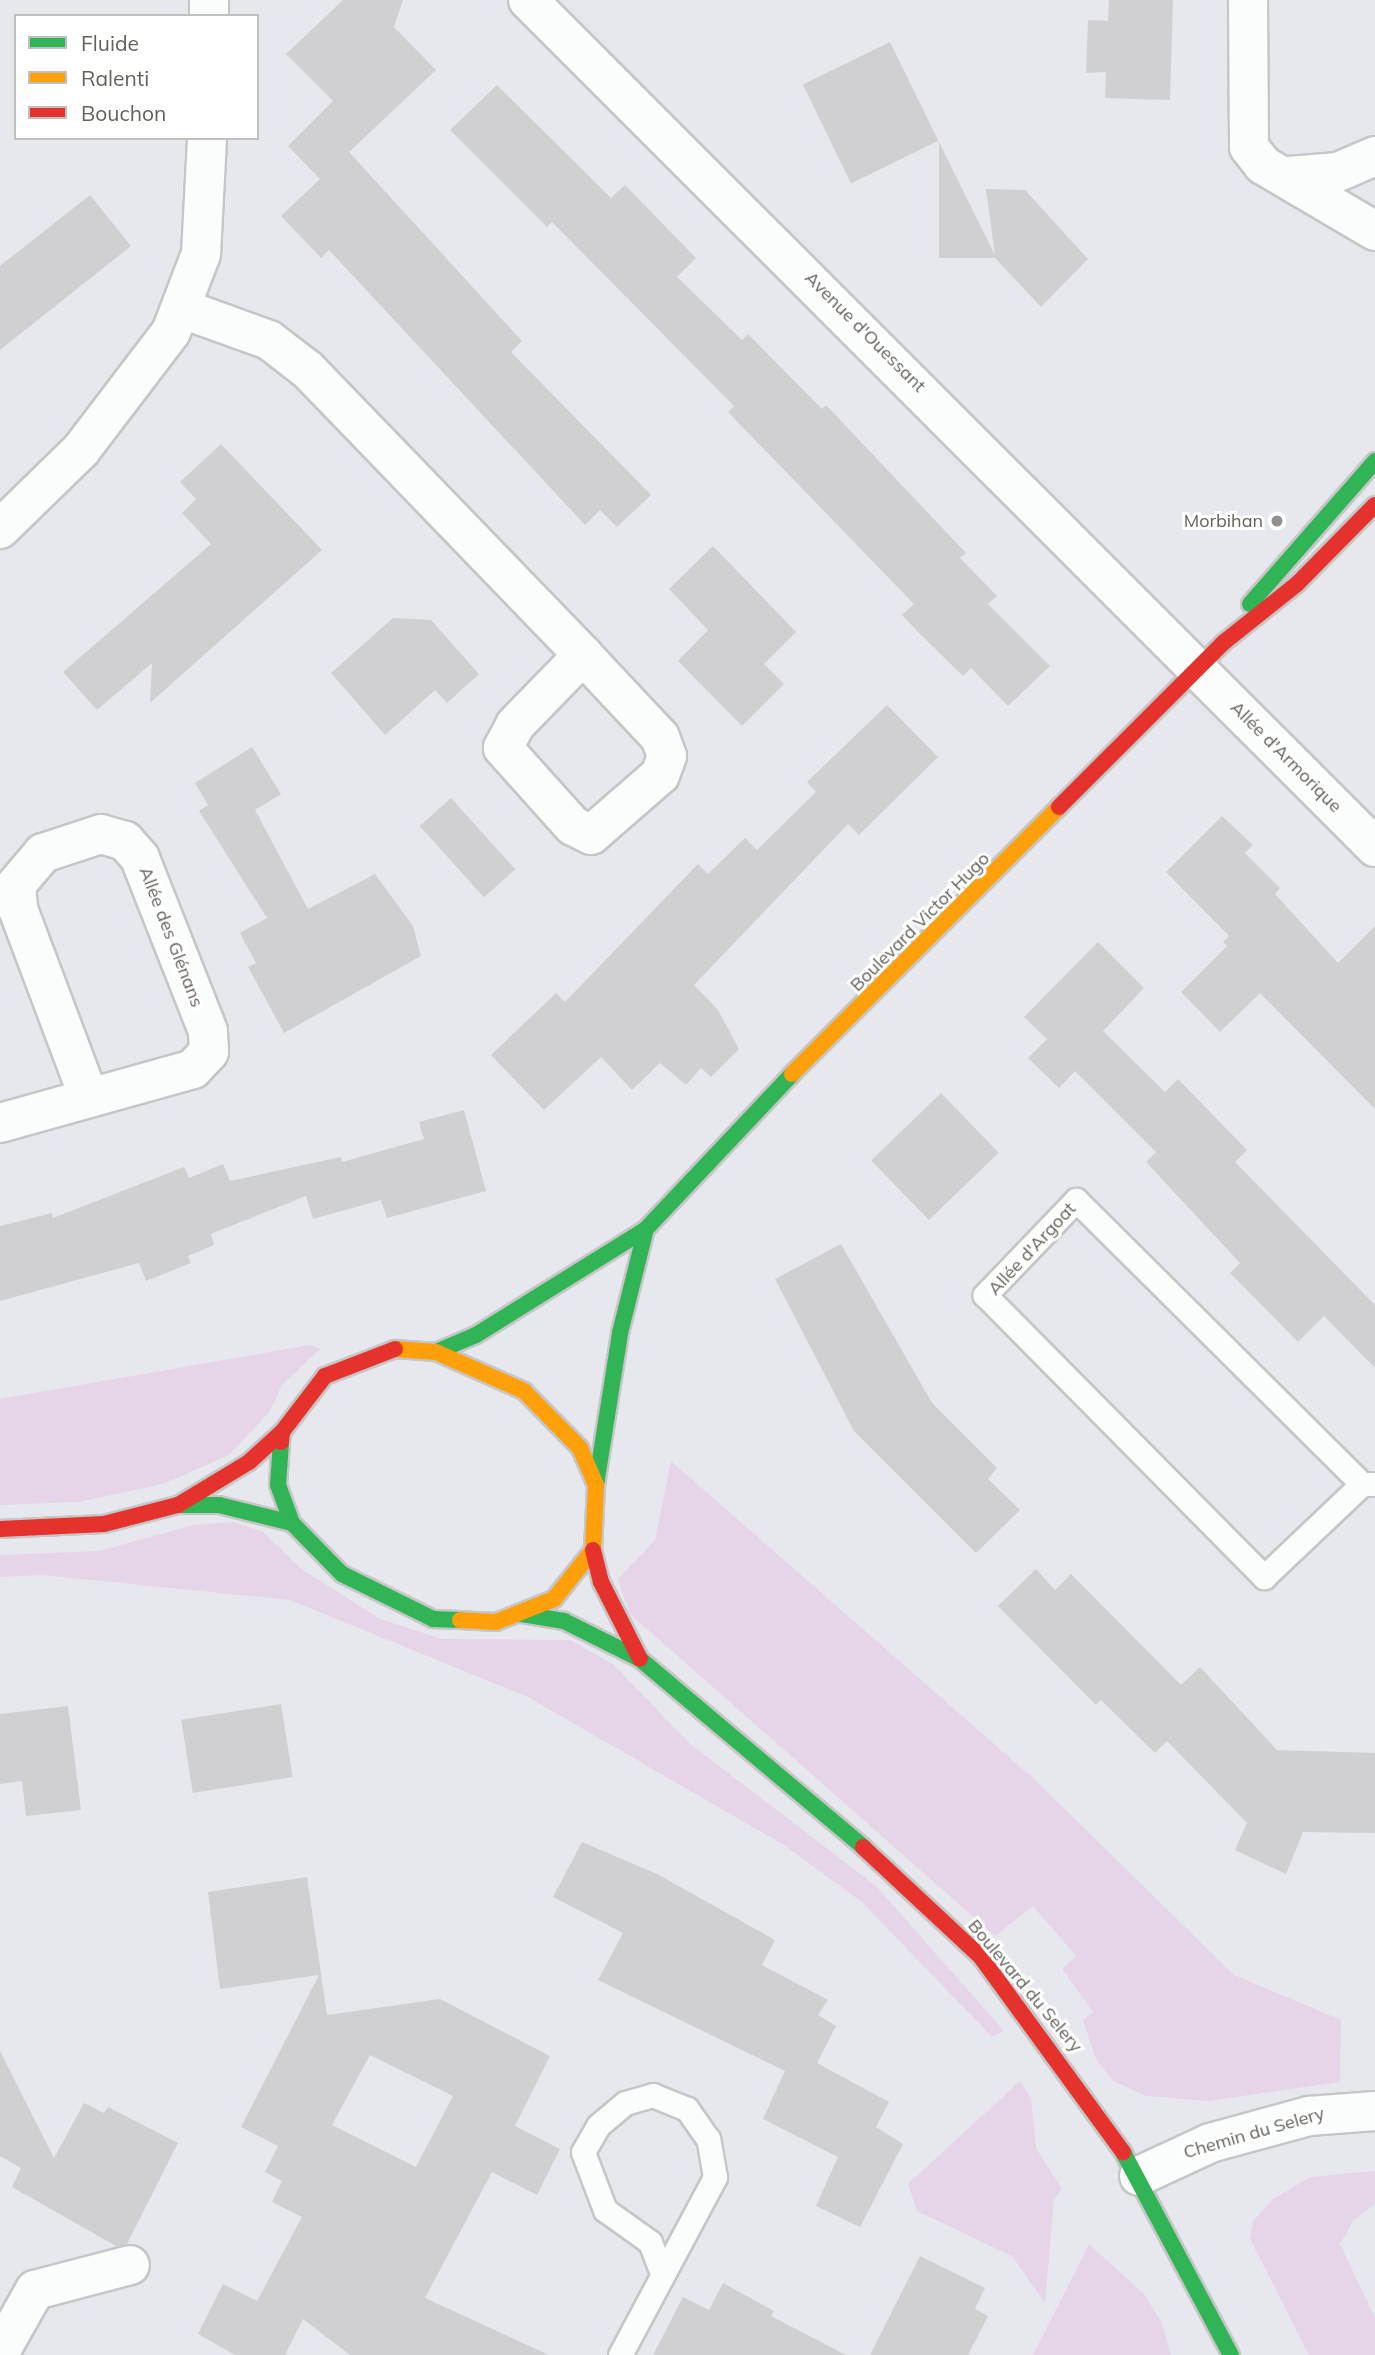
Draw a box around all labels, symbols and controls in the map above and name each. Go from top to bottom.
legend [14,14,259,140]
text: Fluide [81,30,139,56]
text: Ralenti [81,65,149,91]
text: Bouchon [81,100,166,126]
street label: Avenue d'Ouessant [800,267,930,397]
place label: Morbihan [1184,510,1263,532]
marker: Morbihan [1269,513,1285,529]
street label: Allée d'Armorique [1226,697,1346,817]
street label: Boulevard Victor Hugo [846,848,994,996]
street label: Allée des Glénans [134,864,208,1010]
street label: Allée d'Argoat [984,1198,1080,1300]
street label: Boulevard du Selery [963,1915,1087,2057]
street label: Chemin du Selery [1181,2103,1327,2163]

